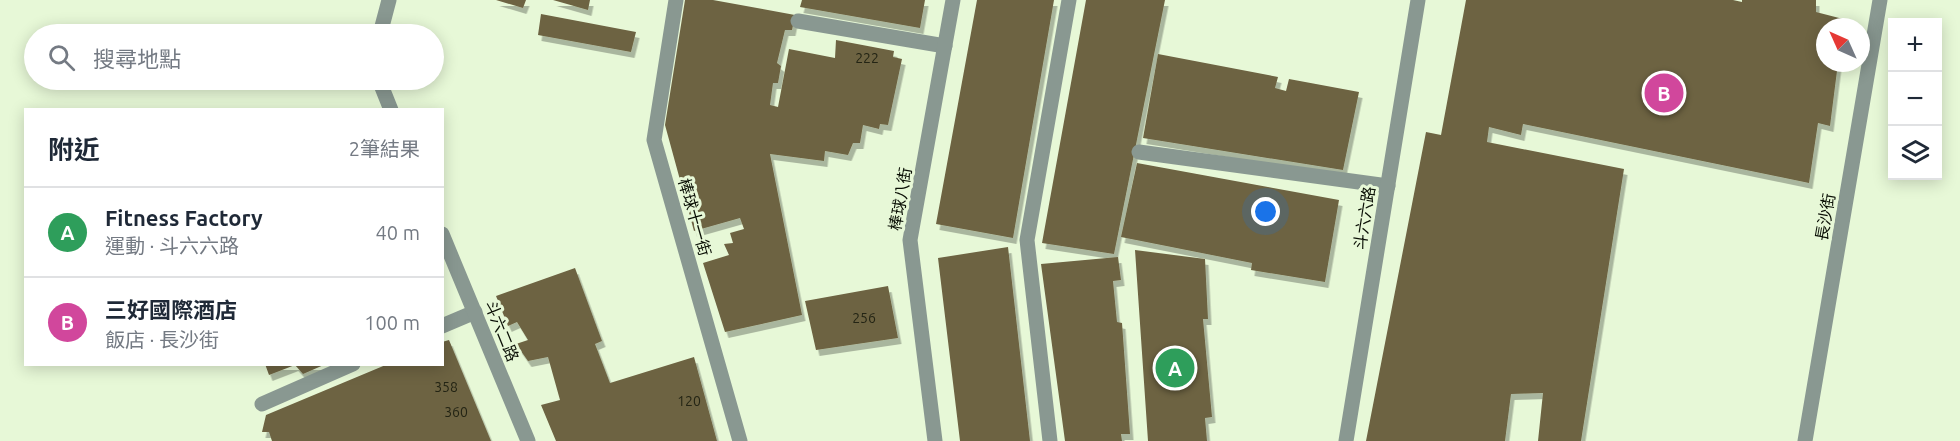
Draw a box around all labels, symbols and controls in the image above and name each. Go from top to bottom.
north arrow [1816,18,1870,72]
map controls [1888,18,1942,180]
button: + [1888,18,1942,72]
search box [24,24,444,90]
icon: search [45,41,78,74]
text: 搜尋地點 [93,46,181,71]
house number: 222 [855,50,879,66]
pin: B [1644,70,1684,116]
button: − [1888,72,1942,126]
button: layers [1888,126,1942,180]
text: 附近 [48,135,100,164]
text: 2筆結果 [349,137,420,160]
street label: 棒球八街 [886,166,914,232]
street label: 棒球十一街 [675,176,715,258]
street label: 斗六六路 [1350,185,1378,251]
street label: 長沙街 [1812,192,1838,242]
your location [1251,197,1280,226]
text: Fitness Factory [105,205,263,230]
text: A [60,221,75,244]
text: 40 m [376,221,420,244]
text: 運動 · 斗六六路 [105,234,239,257]
text: 三好國際酒店 [105,297,237,322]
street label: 斗六二路 [482,298,522,364]
house number: 256 [852,310,876,326]
text: B [61,311,74,334]
text: 100 m [364,311,420,334]
text: 飯店 · 長沙街 [105,328,219,351]
pin: A [1156,346,1194,391]
house number: 358 [434,379,458,395]
house number: 120 [677,393,701,409]
house number: 360 [444,404,468,420]

